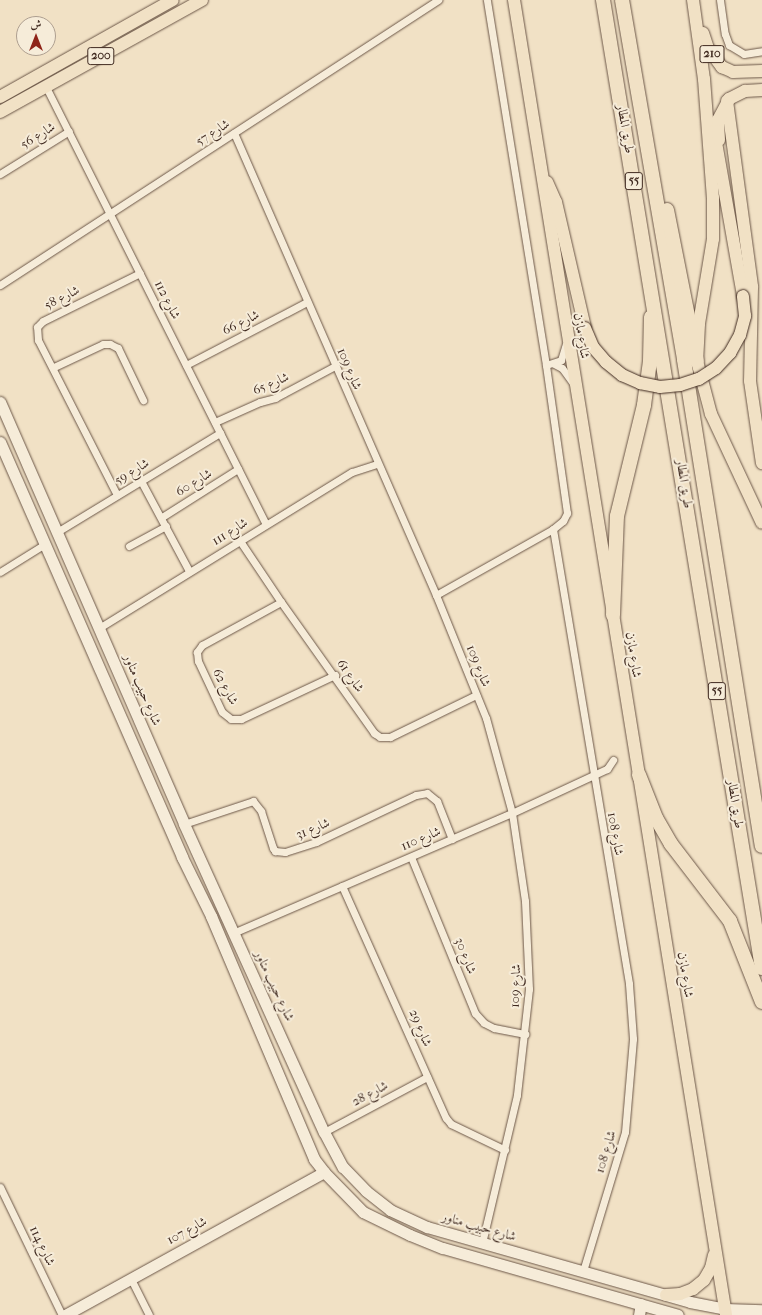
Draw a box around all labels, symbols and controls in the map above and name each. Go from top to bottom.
north arrow [16,16,56,56]
text: ش [31,18,41,31]
road number: 210 [699,44,725,64]
road number: 200 [87,46,115,66]
street label: طريق المطار [613,103,637,155]
street label: شارع 57 [193,116,233,150]
street label: شارع 56 [18,119,58,153]
road number: 55 [624,171,644,191]
street label: شارع 112 [151,278,183,322]
street label: شارع 58 [42,283,82,313]
street label: شارع 66 [220,307,262,339]
street label: شارع مازن [570,312,592,360]
street label: شارع 109 [333,346,365,392]
street label: شارع 65 [250,369,292,399]
street label: شارع 59 [112,455,152,489]
street label: طريق المطار [672,458,696,510]
street label: شارع 60 [173,466,215,500]
street label: شارع 111 [209,515,251,549]
street label: شارع مازن [622,631,644,679]
street label: شارع 109 [463,643,493,689]
street label: شارع حبيب مناور [120,652,164,728]
street label: شارع 61 [333,656,367,696]
street label: شارع 62 [209,666,241,708]
road number: 55 [707,681,727,701]
street label: طريق المطار [723,778,747,830]
street label: شارع 108 [604,811,626,857]
street label: شارع 31 [294,815,332,843]
street label: شارع 110 [399,824,443,854]
street label: شارع 30 [451,936,479,976]
street label: شارع حبيب مناور [251,948,297,1024]
street label: شارع مازن [674,951,696,999]
street label: شارع 109 [507,964,525,1008]
street label: شارع 29 [405,1007,435,1049]
street label: شارع 28 [349,1078,391,1110]
street label: شارع 108 [592,1129,620,1175]
street label: شارع حبيب مناور [440,1209,518,1245]
street label: شارع 107 [164,1214,210,1248]
street label: شارع 114 [26,1224,58,1268]

